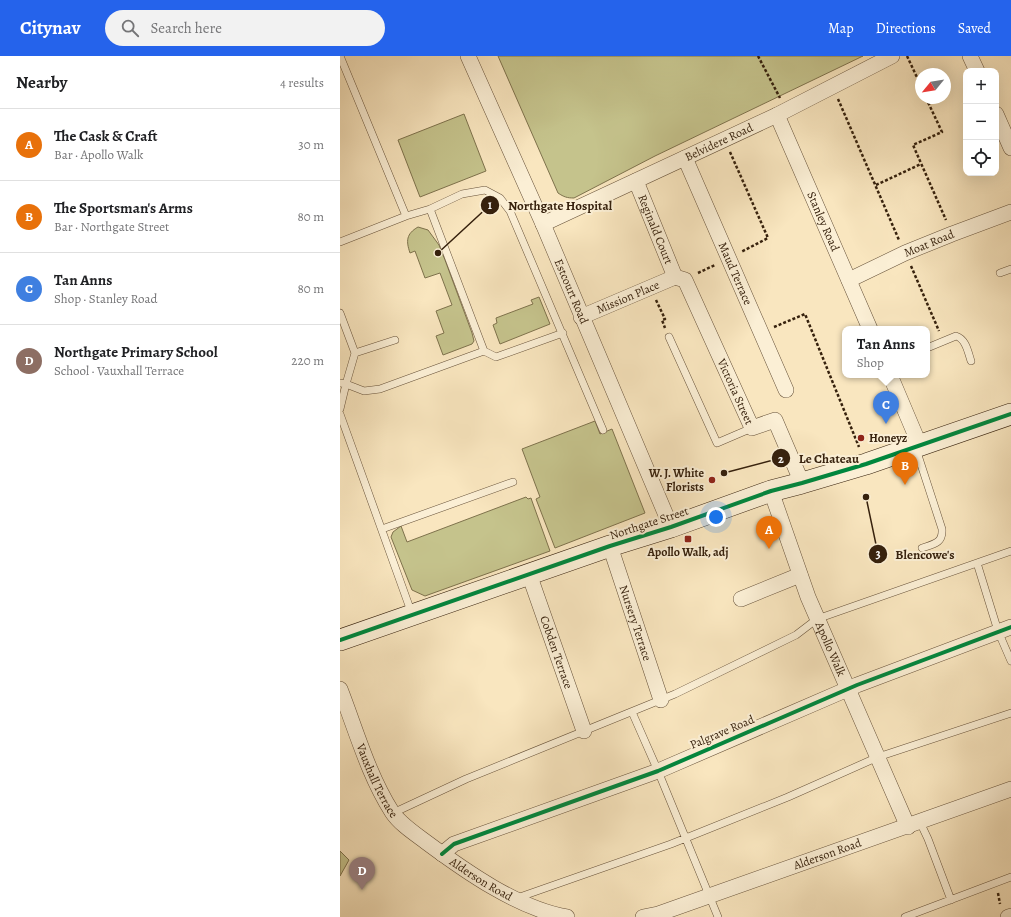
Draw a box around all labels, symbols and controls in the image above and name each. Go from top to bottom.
search box [105,10,385,46]
text: Citynav [20,15,81,41]
icon: search [119,17,141,39]
text: Search here [151,18,222,38]
text: Map [828,19,854,38]
text: Directions [876,19,936,38]
text: Saved [958,19,991,38]
north arrow [915,68,951,104]
map controls [963,68,999,176]
button: + [963,68,999,104]
text: Nearby [16,71,67,94]
text: 4 results [280,74,324,91]
button: − [963,104,999,140]
street label: Belvidere Road [682,119,756,165]
text: The Cask & Craft [54,126,158,146]
text: A [25,136,33,153]
text: 30 m [298,136,324,153]
button: locate [963,140,999,176]
text: Bar · Apollo Walk [54,146,143,163]
street label: Stanley Road [803,189,843,254]
street label: Reginald Court [634,192,677,266]
callout: Northgate Hospital [480,193,620,218]
text: 1 [488,197,493,213]
text: Northgate Hospital [508,197,613,214]
text: The Sportsman's Arms [54,198,193,218]
text: B [25,208,33,225]
text: 80 m [297,208,324,225]
text: Bar · Northgate Street [54,218,169,235]
street label: Moat Road [901,226,957,261]
street label: Maud Terrace [715,240,756,308]
street label: Estcourt Road [551,256,592,327]
text: Tan Anns [54,270,112,290]
street label: Mission Place [594,277,662,317]
text: C [25,280,33,297]
text: 80 m [297,280,324,297]
text: Shop · Stanley Road [54,290,158,307]
popup [842,326,930,378]
text: Tan Anns [857,334,915,354]
text: Northgate Primary School [54,342,218,362]
text: D [24,352,34,369]
text: 220 m [291,352,324,369]
text: Shop [857,354,884,371]
street label: Victoria Street [713,355,757,427]
text: School · Vauxhall Terrace [54,362,184,379]
pin: C [873,391,899,424]
place label: Honeyz [869,430,908,446]
marker: Honeyz [856,433,866,443]
callout: Le Chateau [771,446,867,471]
text: Le Chateau [799,450,860,467]
text: 2 [778,451,784,467]
pin: B [892,452,918,485]
place label: W. J. White Florists [648,465,704,495]
marker: W. J. White Florists [707,475,717,485]
street label: Northgate Street [608,503,691,543]
your location [706,507,726,527]
pin: A [756,516,782,549]
marker: Apollo Walk, adj [683,534,693,544]
callout: Blencowe's [868,542,963,567]
place label: Apollo Walk, adj [647,544,728,560]
text: 3 [875,546,881,562]
text: Blencowe's [895,546,955,563]
street label: Nursery Terrace [615,583,655,663]
street label: Cobden Terrace [536,614,577,691]
street label: Apollo Walk [811,618,850,679]
street label: Palgrave Road [687,711,757,753]
street label: Vauxhall Terrace [352,740,402,821]
street label: Alderson Road [790,834,864,874]
street label: Alderson Road [446,853,516,905]
pin: D [349,857,375,890]

